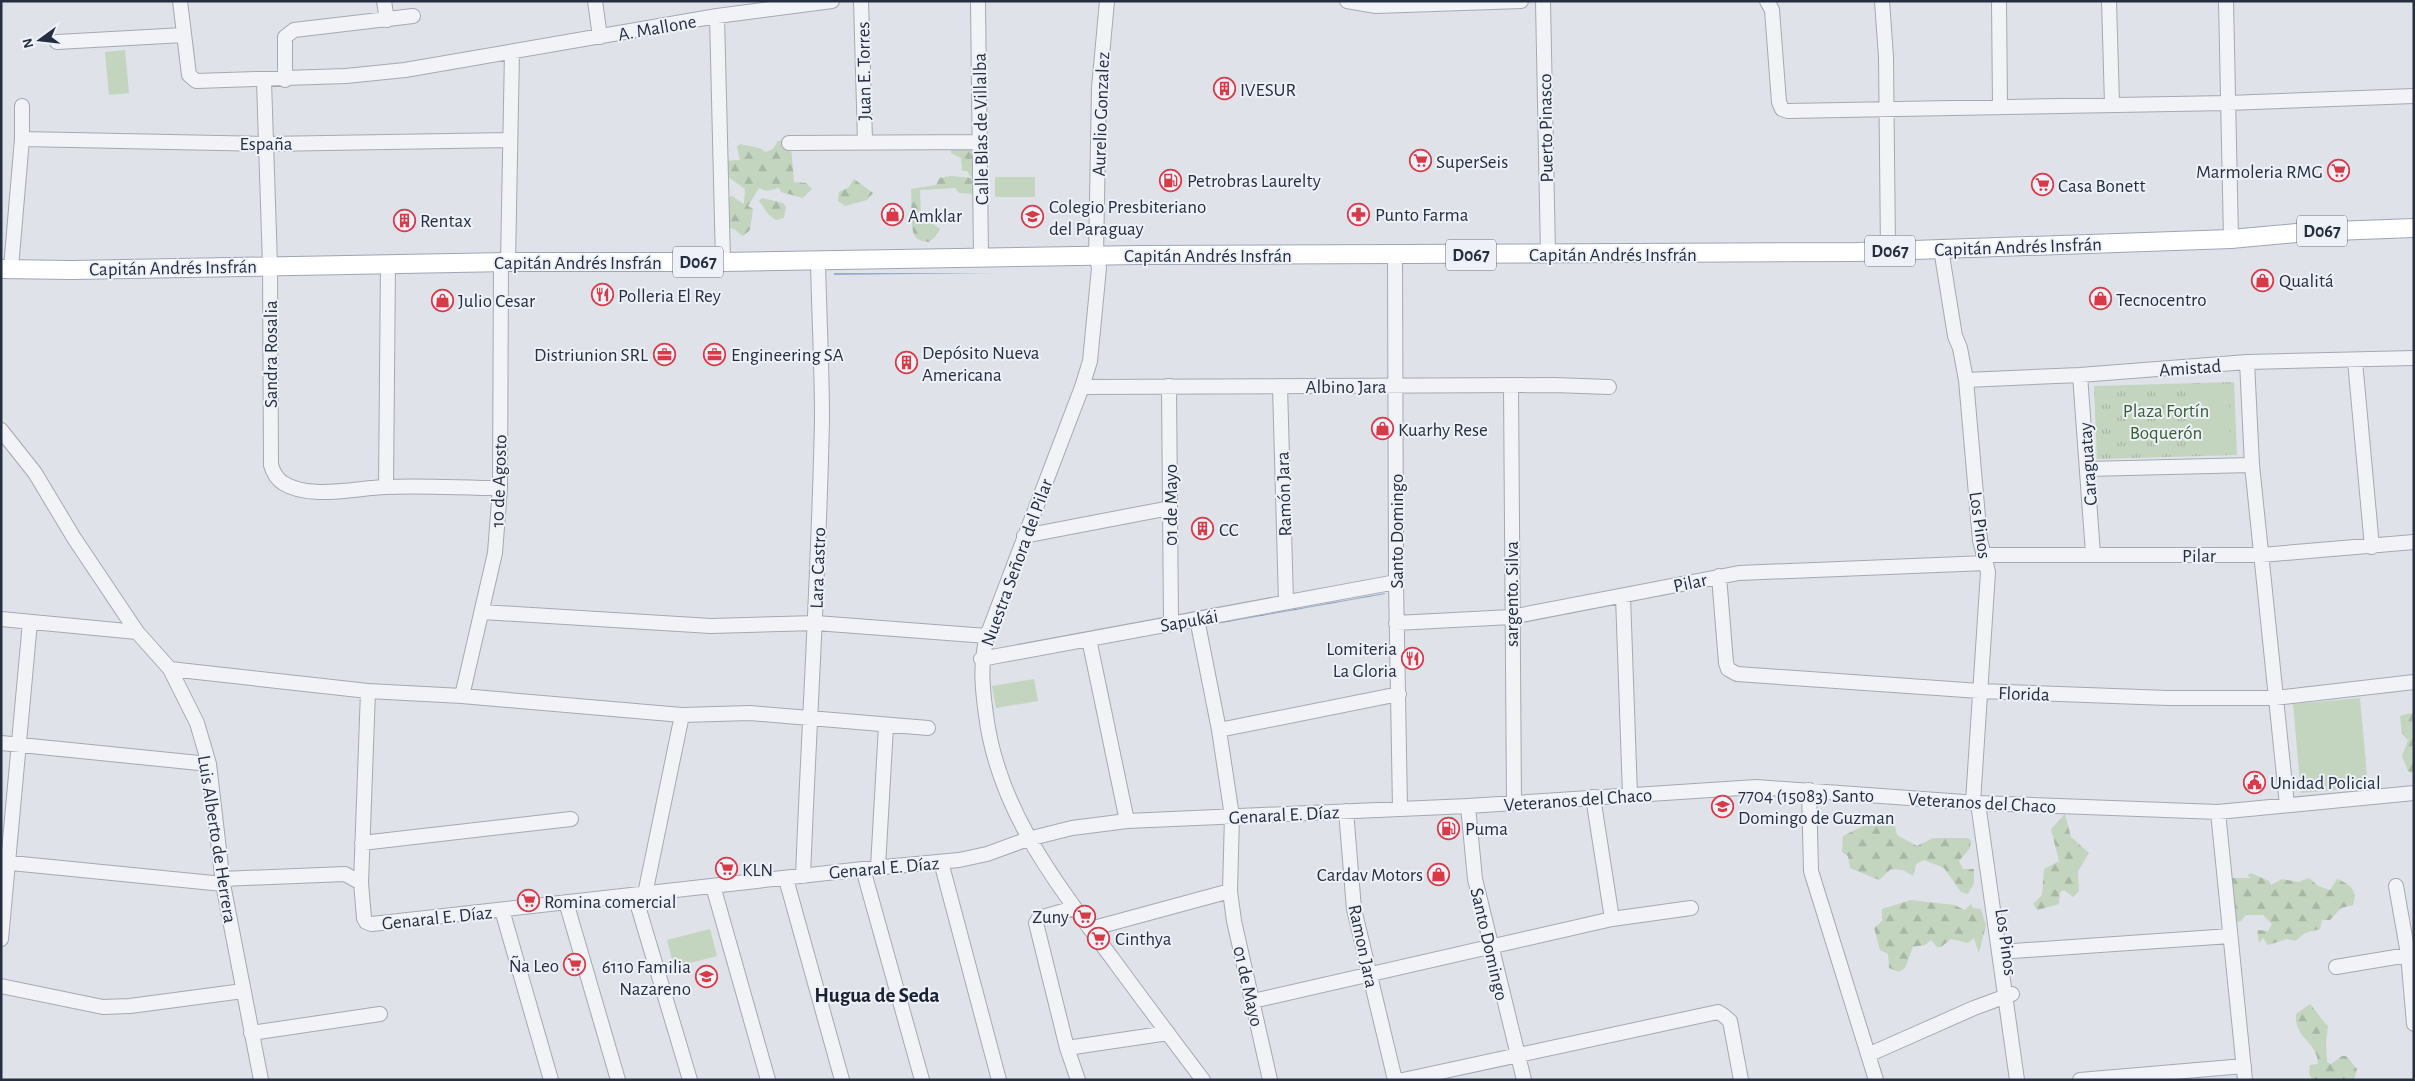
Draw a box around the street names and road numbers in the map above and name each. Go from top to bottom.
street label: A. Mallone [617,12,698,45]
street label: Juan E. Torres [854,21,875,121]
street label: Aurelio Gonzalez [1090,51,1113,177]
street label: Calle Blas de Villalba [971,52,992,205]
street label: Puerto Pinasco [1536,73,1557,183]
street label: España [239,135,293,154]
road number: D067 [2297,216,2347,247]
street label: Capitán Andrés Insfrán [1934,235,2102,260]
road number: D067 [1865,236,1915,266]
road number: D067 [1446,240,1496,270]
road number: D067 [673,246,723,278]
street label: Capitán Andrés Insfrán [1529,246,1697,265]
street label: Capitán Andrés Insfrán [1124,247,1292,266]
street label: Capitán Andrés Insfrán [494,254,662,273]
street label: Capitán Andrés Insfrán [89,258,257,279]
street label: Sandra Rosalia [262,300,281,408]
street label: Amistad [2158,357,2222,380]
street label: Albino Jara [1305,378,1387,397]
street label: Caraguatay [2076,422,2101,506]
street label: 10 de Agosto [488,434,511,528]
street label: Ramón Jara [1274,451,1295,537]
street label: 01 de Mayo [1162,464,1181,546]
street label: Santo Domingo [1388,474,1407,588]
street label: Nuestra Señora del Pilar [978,476,1057,649]
street label: Los Pinos [1965,490,1994,560]
street label: Lara Castro [808,527,829,609]
street label: sargento. Silva [1503,541,1522,647]
street label: Pilar [2182,547,2216,566]
street label: Pilar [1672,571,1709,596]
street label: Sapukái [1159,607,1220,636]
street label: Florida [1998,684,2050,705]
street label: Luis Alberto de Herrera [194,754,239,925]
street label: Veteranos del Chaco [1503,786,1653,815]
street label: Veteranos del Chaco [1907,790,2057,817]
street label: Genaral E. Díaz [1228,803,1340,828]
street label: Genaral E. Díaz [828,854,940,883]
street label: Santo Domingo [1466,886,1511,1002]
street label: Genaral E. Díaz [381,903,493,934]
street label: Ramon Jara [1344,903,1381,990]
street label: Los Pinos [1991,907,2020,977]
street label: 01 de Mayo [1229,944,1266,1028]

